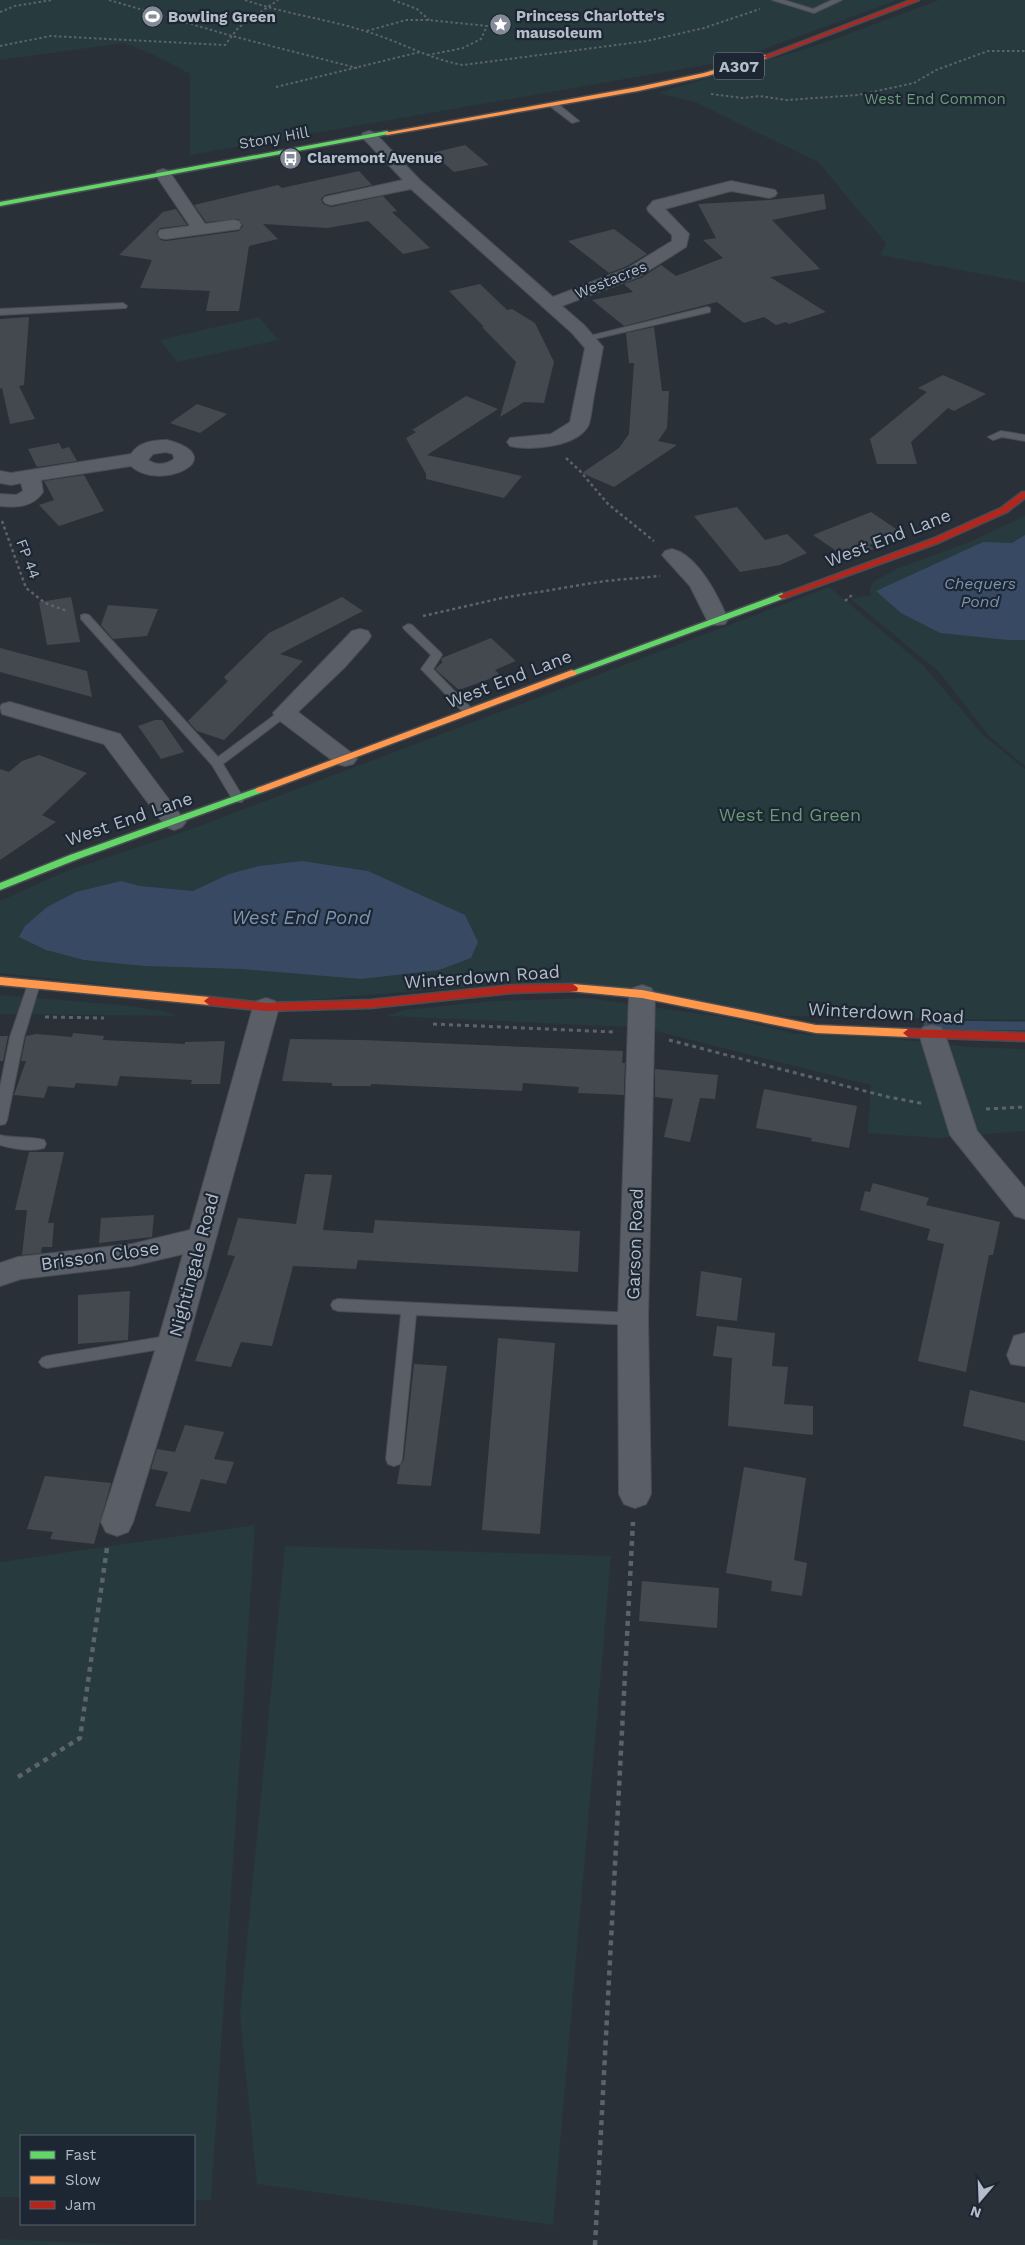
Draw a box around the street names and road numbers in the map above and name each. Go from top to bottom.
road number: A307 [714,52,764,80]
street label: Stony Hill [238,123,311,153]
street label: Westacres [572,257,650,303]
street label: West End Lane [822,504,954,571]
street label: FP 44 [12,536,44,582]
street label: West End Lane [443,645,575,712]
street label: West End Lane [63,787,195,850]
street label: Winterdown Road [403,961,561,992]
street label: Winterdown Road [808,998,965,1027]
street label: Garson Road [622,1188,647,1300]
street label: Nightingale Road [164,1191,223,1339]
street label: Brisson Close [39,1237,161,1274]

